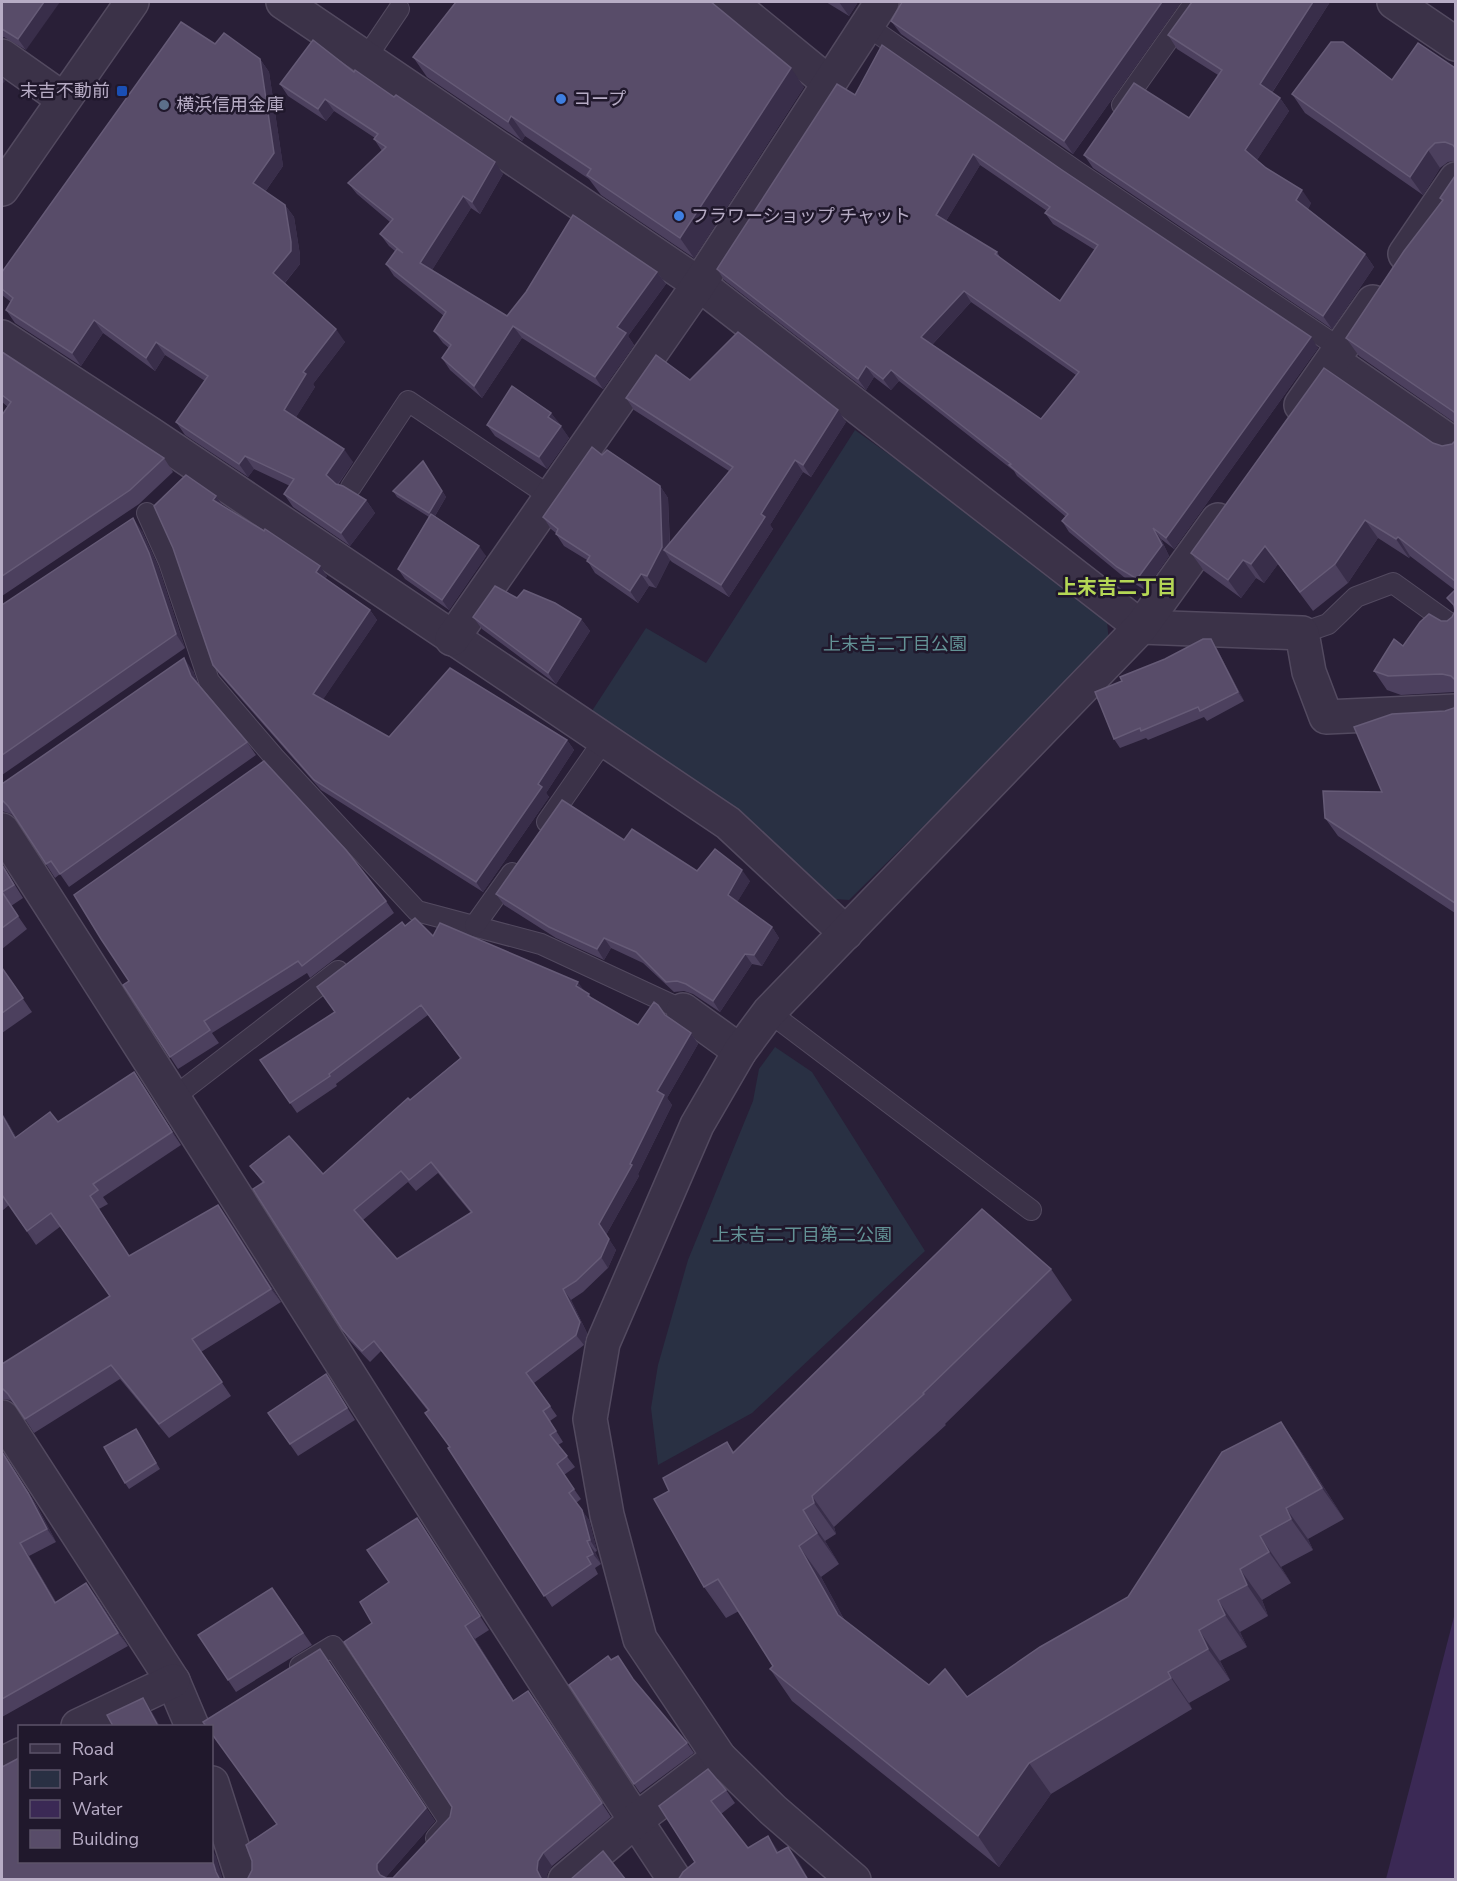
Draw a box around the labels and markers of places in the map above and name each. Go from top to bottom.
place label: 末吉不動前 [20,79,110,103]
marker: 末吉不動前 [115,84,129,98]
place label: コープ [573,87,626,111]
marker: コープ [554,92,568,106]
place label: 横浜信用金庫 [176,93,284,117]
marker: 横浜信用金庫 [157,98,171,112]
place label: フラワーショップ チャット [691,204,911,228]
marker: フラワーショップ チャット [672,209,686,223]

